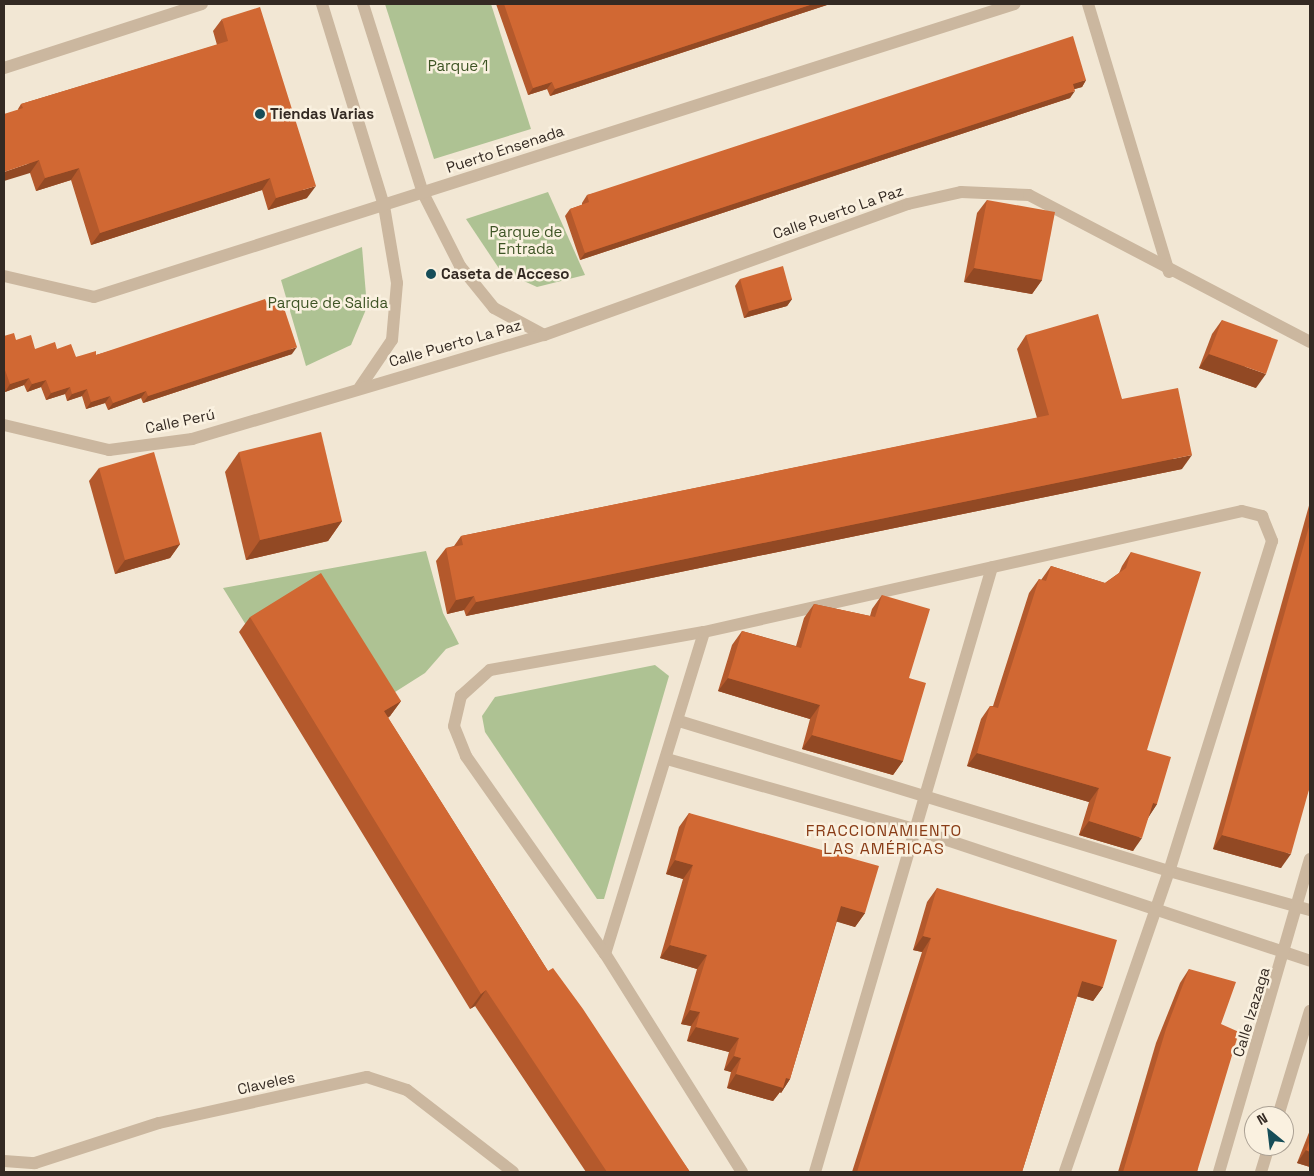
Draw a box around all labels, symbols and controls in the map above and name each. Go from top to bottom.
park label: Parque 1 [428,57,488,75]
place label: Tiendas Varias [270,105,374,123]
marker: Tiendas Varias [254,108,266,120]
street label: Puerto Ensenada [444,121,566,177]
street label: Calle Puerto La Paz [770,181,906,243]
park label: Parque de Entrada [490,222,562,257]
place label: Caseta de Acceso [441,265,570,283]
marker: Caseta de Acceso [425,268,437,280]
park label: Parque de Salida [268,294,388,312]
street label: Calle Puerto La Paz [387,315,523,371]
street label: Calle Perú [143,405,217,437]
district label: FRACCIONAMIENTO LAS AMÉRICAS [804,821,964,859]
street label: Calle Izazaga [1229,965,1273,1059]
street label: Claveles [235,1068,297,1098]
north arrow [1244,1106,1294,1156]
text: N [1254,1109,1271,1129]

